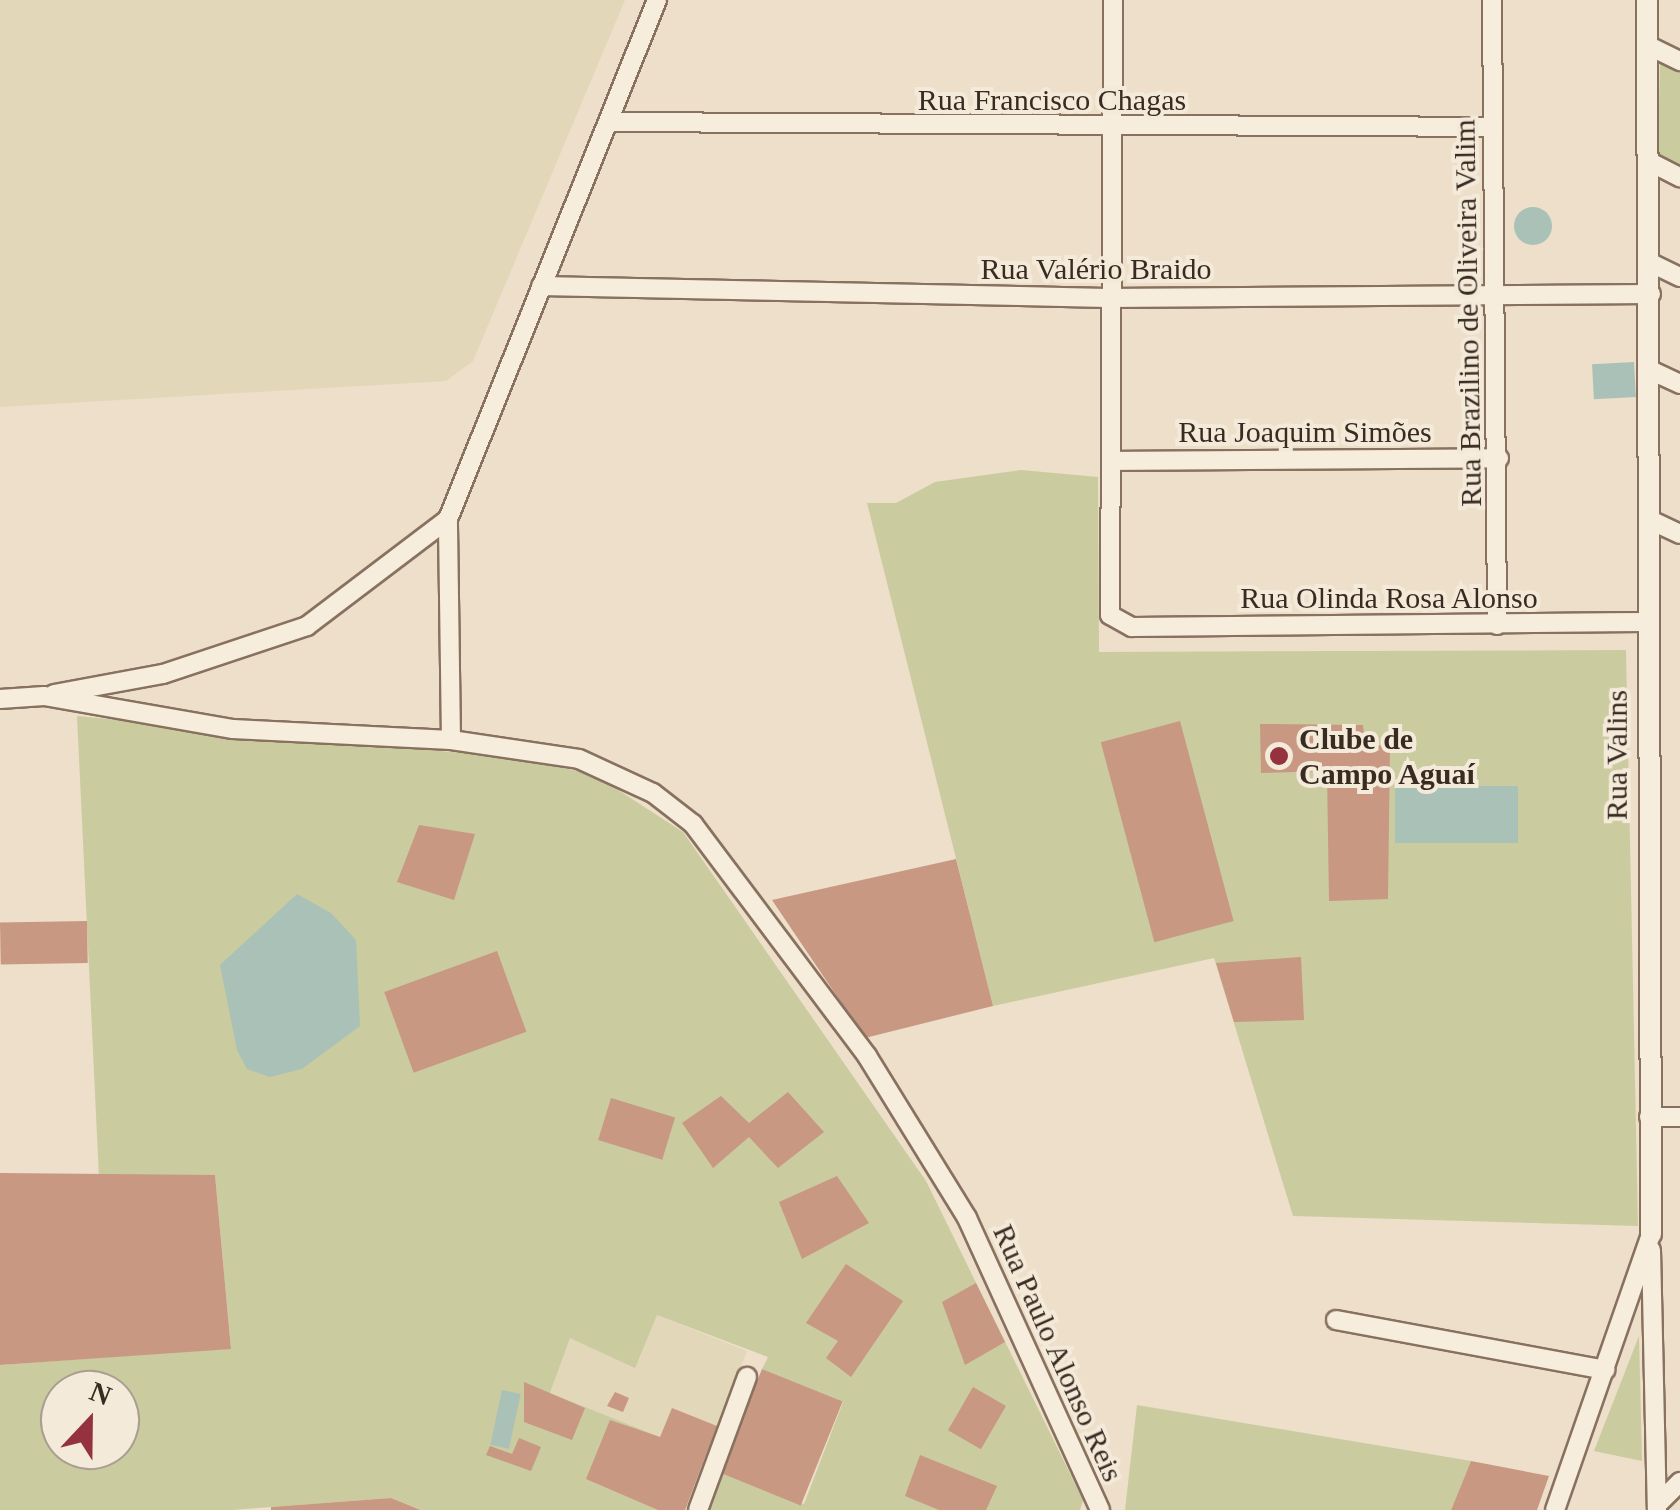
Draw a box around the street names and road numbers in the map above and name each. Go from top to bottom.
street label: Rua Francisco Chagas [918,82,1186,118]
street label: Rua Brazilino de Oliveira Valim [1447,119,1489,507]
street label: Rua Valério Braido [980,251,1212,287]
street label: Rua Joaquim Simões [1178,414,1432,450]
street label: Rua Olinda Rosa Alonso [1239,580,1539,616]
street label: Rua Valins [1599,690,1635,820]
street label: Rua Paulo Alonso Reis [985,1218,1131,1488]

